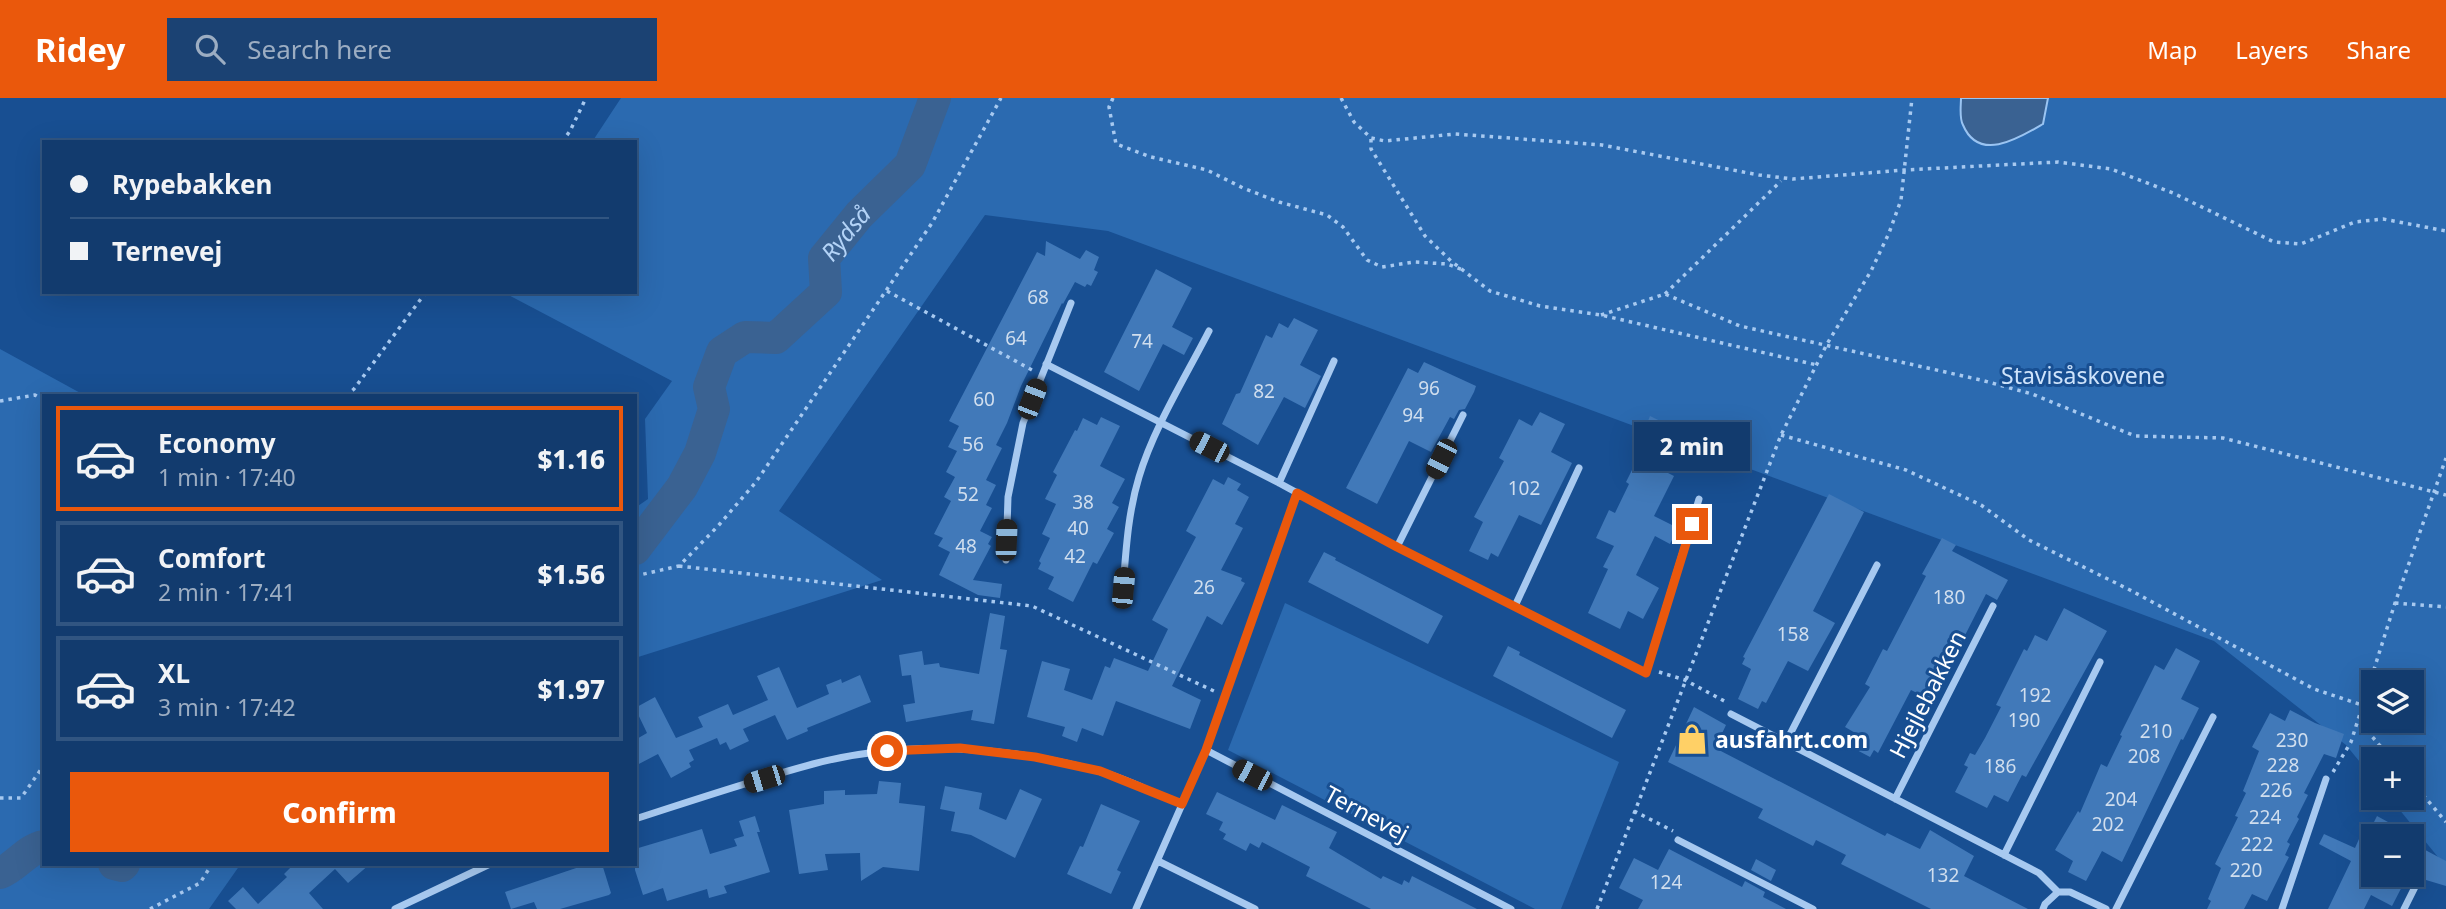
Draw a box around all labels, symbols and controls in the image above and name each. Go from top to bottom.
search box [167,18,657,81]
text: Ridey [35,27,125,72]
icon: search [191,30,229,68]
text: Search here [247,31,392,67]
text: Map [2147,33,2197,66]
text: Layers [2235,33,2309,66]
text: Share [2347,33,2411,66]
text: Rypebakken [112,166,273,202]
water label: Rydså [812,197,877,267]
text: Ternevej [112,233,222,269]
house number: 68 [1027,284,1049,310]
house number: 64 [1005,325,1027,351]
house number: 74 [1131,328,1153,354]
park label: Stavisåskovene [2001,359,2165,391]
house number: 96 [1418,375,1440,401]
car [1015,376,1050,422]
house number: 82 [1253,378,1275,404]
house number: 60 [973,386,995,412]
house number: 94 [1402,402,1424,428]
callout: 2 min [1634,422,1750,472]
text: Economy [158,425,276,461]
icon: car [74,427,137,490]
car [1186,428,1233,466]
text: 2 min [1660,430,1724,462]
house number: 56 [962,431,984,457]
car [1423,436,1460,482]
text: $1.16 [538,441,605,477]
text: 1 min · 17:40 [158,461,296,493]
house number: 102 [1508,475,1540,501]
house number: 52 [957,481,979,507]
house number: 38 [1072,489,1094,515]
route end [1676,508,1708,540]
house number: 40 [1067,515,1089,541]
car [995,519,1018,561]
house number: 48 [955,533,977,559]
text: Comfort [158,540,266,576]
icon: car [74,542,137,605]
house number: 42 [1064,543,1086,569]
text: $1.56 [538,556,605,592]
car [1111,566,1136,610]
house number: 26 [1193,574,1215,600]
text: 2 min · 17:41 [158,576,296,608]
house number: 180 [1933,584,1965,610]
house number: 158 [1777,621,1809,647]
street label: Hjejlebakken [1881,625,1973,763]
text: XL [158,655,190,691]
icon: car [74,657,137,720]
map controls [2361,670,2424,887]
button: layers [2361,670,2424,733]
text: $1.97 [538,671,605,707]
house number: 192 [2019,682,2051,708]
text: 3 min · 17:42 [158,691,296,723]
house number: 190 [2008,707,2040,733]
house number: 210 [2140,718,2172,744]
shop icon: ausfahrt.com [1675,722,1709,756]
place label: ausfahrt.com [1715,723,1868,755]
house number: 230 [2276,727,2308,753]
route start [871,735,903,767]
house number: 208 [2128,743,2160,769]
button: + [2361,747,2424,810]
house number: 228 [2267,752,2299,778]
house number: 186 [1984,753,2016,779]
car [1229,756,1276,794]
car [741,763,788,795]
button: Confirm [70,772,609,852]
house number: 226 [2260,777,2292,803]
street label: Ternevej [1319,778,1415,848]
house number: 204 [2105,786,2137,812]
house number: 224 [2249,804,2281,830]
house number: 202 [2092,811,2124,837]
button: − [2361,824,2424,887]
house number: 222 [2241,831,2273,857]
house number: 220 [2230,857,2262,883]
house number: 132 [1927,862,1959,888]
house number: 124 [1650,869,1682,895]

